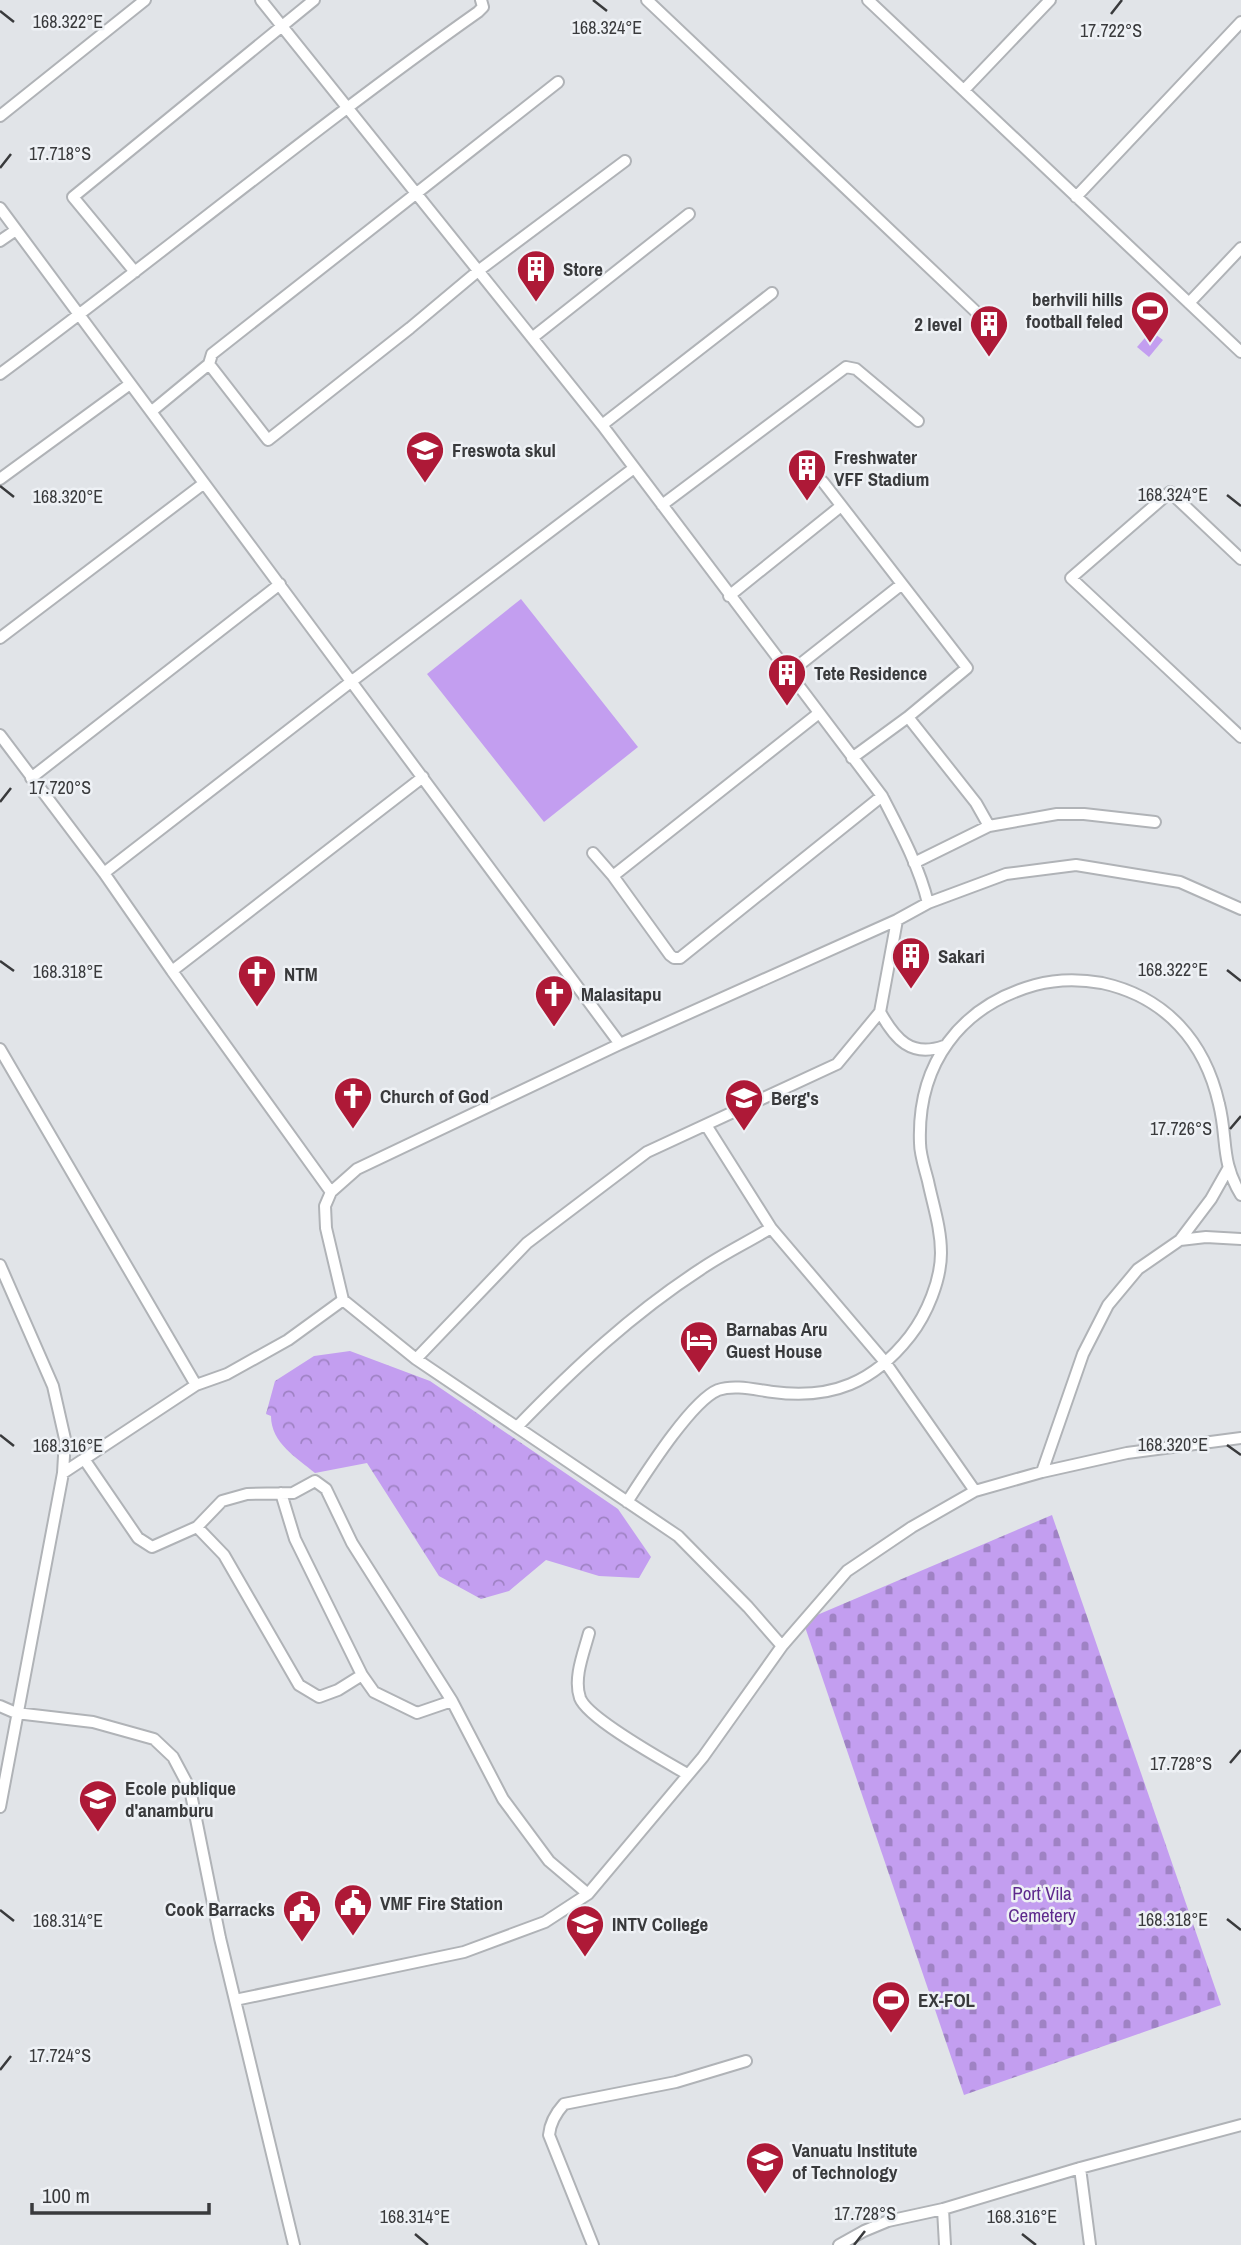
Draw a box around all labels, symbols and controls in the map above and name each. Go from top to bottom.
text: 168.322°E [33,9,103,34]
text: 168.324°E [572,15,642,40]
text: 17.722°S [1080,18,1142,43]
text: 17.718°S [29,141,91,166]
building icon: Store [515,248,557,303]
place label: Store [563,256,603,282]
place label: berhvili hills football feled [1026,286,1123,334]
sports icon: berhvili hills football feled [1129,289,1171,344]
building icon: 2 level [968,303,1010,358]
place label: 2 level [914,311,962,337]
school or university icon: Freswota skul [404,429,446,484]
place label: Freswota skul [452,437,556,463]
place label: Freshwater VFF Stadium [834,444,929,492]
building icon: Freshwater VFF Stadium [786,447,828,502]
text: 168.324°E [1138,482,1208,507]
text: 168.320°E [33,484,103,509]
building icon: Tete Residence [766,652,808,707]
place label: Tete Residence [814,660,928,686]
text: 17.720°S [29,775,91,800]
building icon: Sakari [890,935,932,990]
place label: Sakari [938,943,985,969]
church icon: NTM [236,953,278,1008]
text: 168.322°E [1138,957,1208,982]
text: 168.318°E [33,959,103,984]
place label: NTM [284,961,318,987]
church icon: Malasitapu [533,973,575,1028]
place label: Malasitapu [581,981,662,1007]
church icon: Church of God [332,1075,374,1130]
school or university icon: Berg's [723,1077,765,1132]
place label: Church of God [380,1083,489,1109]
place label: Berg's [771,1085,819,1111]
text: 17.726°S [1150,1116,1212,1141]
place label: Barnabas Aru Guest House [726,1316,828,1364]
hotel icon: Barnabas Aru Guest House [678,1319,720,1374]
text: 168.320°E [1138,1432,1208,1457]
text: 168.316°E [33,1433,103,1458]
text: 17.728°S [1150,1751,1212,1776]
place label: Ecole publique d'anamburu [125,1775,236,1823]
school or university icon: Ecole publique d'anamburu [77,1778,119,1833]
park label: Port Vila Cemetery [1008,1880,1076,1928]
public building icon: VMF Fire Station [332,1882,374,1937]
public building icon: Cook Barracks [281,1888,323,1943]
place label: VMF Fire Station [380,1890,503,1916]
place label: Cook Barracks [165,1896,275,1922]
school or university icon: INTV College [564,1903,606,1958]
text: 168.318°E [1138,1907,1208,1932]
text: 168.314°E [33,1908,103,1933]
place label: INTV College [612,1911,708,1937]
sports icon: EX-FOL [870,1979,912,2034]
place label: EX-FOL [918,1987,976,2013]
text: 17.724°S [29,2043,91,2068]
place label: Vanuatu Institute of Technology [792,2137,918,2185]
school or university icon: Vanuatu Institute of Technology [744,2140,786,2195]
scale bar [32,2172,208,2216]
text: 100 m [42,2181,90,2210]
text: 17.728°S [834,2201,896,2226]
text: 168.314°E [380,2204,450,2229]
text: 168.316°E [987,2204,1057,2229]

